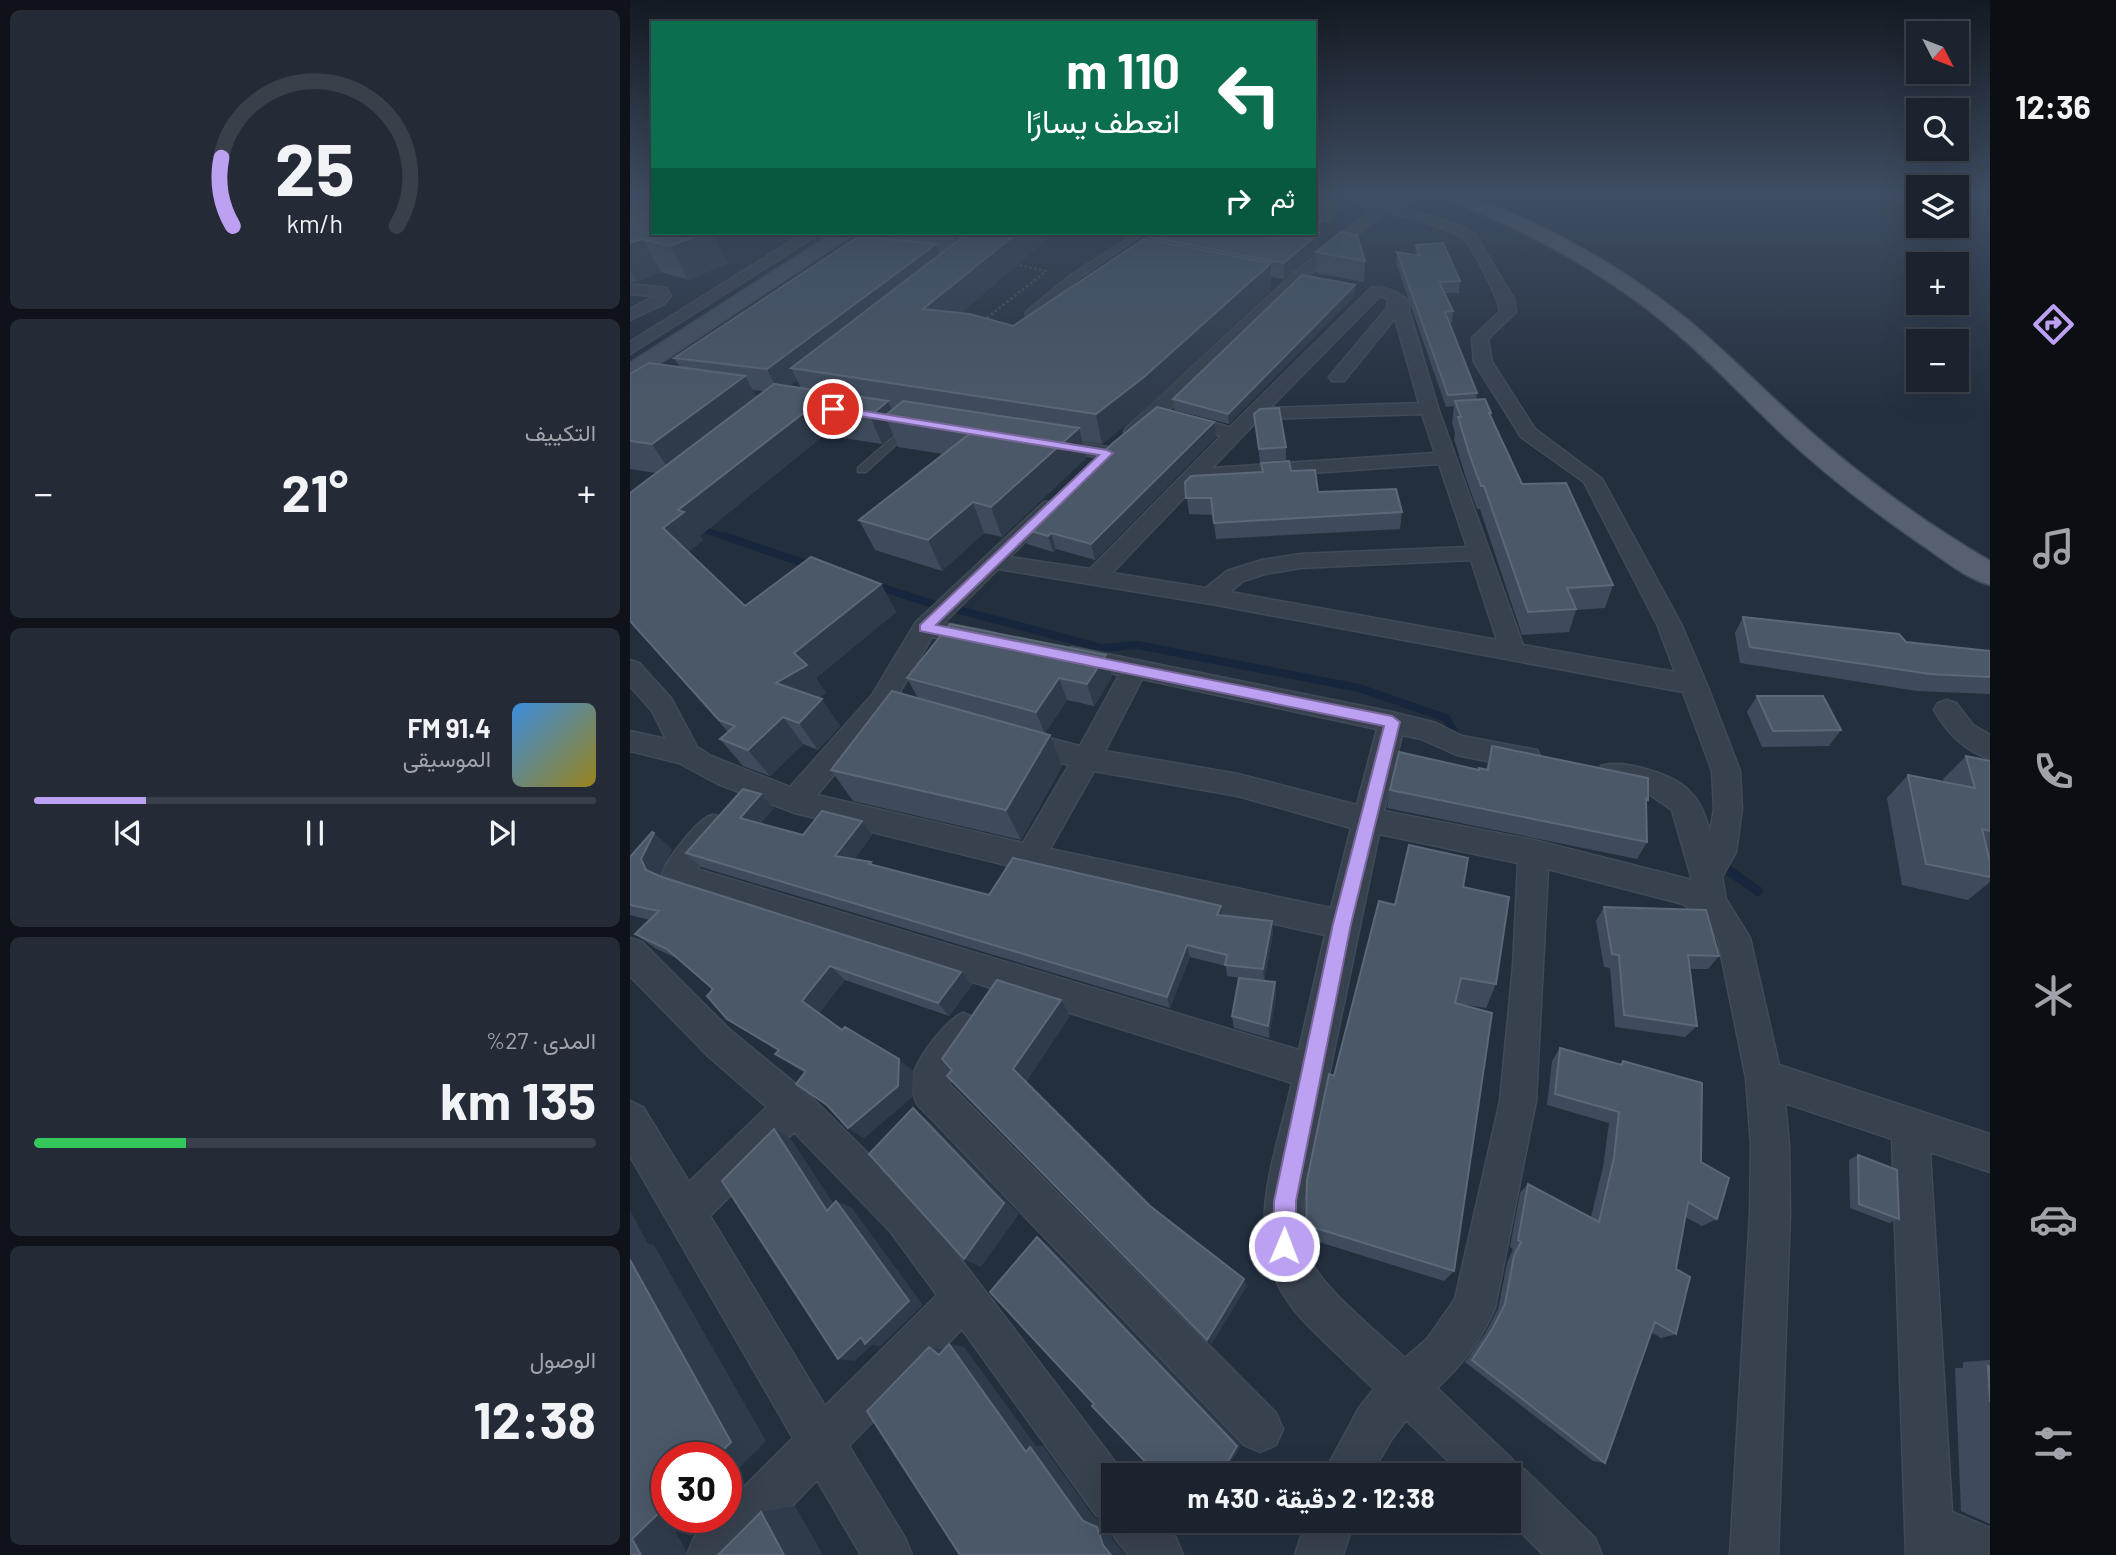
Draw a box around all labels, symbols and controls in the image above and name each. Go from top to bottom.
north arrow [1906,21,1969,84]
map controls [1906,21,1969,392]
text: 110 m [1066,40,1180,99]
icon: left [1204,49,1295,140]
text: 12:36 [2015,87,2091,125]
button: search [1906,98,1969,161]
text: انعطف يسارًا [1026,101,1180,139]
text: 25 [275,123,355,211]
button: layers [1906,175,1969,238]
icon: right [1219,182,1257,220]
text: ثم [1271,182,1295,213]
text: km/h [287,207,343,237]
button: + [1906,252,1969,315]
icon: directions [2029,300,2078,349]
button: − [1906,329,1969,392]
pin [803,379,863,439]
icon: arrive [814,390,852,428]
text: التكييف [525,418,596,446]
text: 21° [282,460,348,522]
text: − [34,469,53,515]
text: + [577,469,596,515]
icon: music [2029,524,2078,573]
text: 91.4 FM [407,712,491,743]
text: الموسيقى [403,744,491,772]
icon: phone [2029,747,2078,796]
icon: previous [109,814,147,852]
icon: pause [296,814,334,852]
icon: next [483,814,521,852]
icon: climate [2029,971,2078,1020]
text: المدى · 27% [486,1026,596,1054]
text: 135 km [440,1068,596,1130]
icon: car [2029,1195,2078,1244]
position arrow [1247,1209,1321,1283]
text: الوصول [530,1345,596,1373]
text: 12:38 [473,1387,596,1449]
icon: filters [2029,1419,2078,1468]
speed limit sign: 30 [651,1442,742,1533]
text: 12:38 · 2 دقيقة · 430 m [1188,1482,1434,1513]

